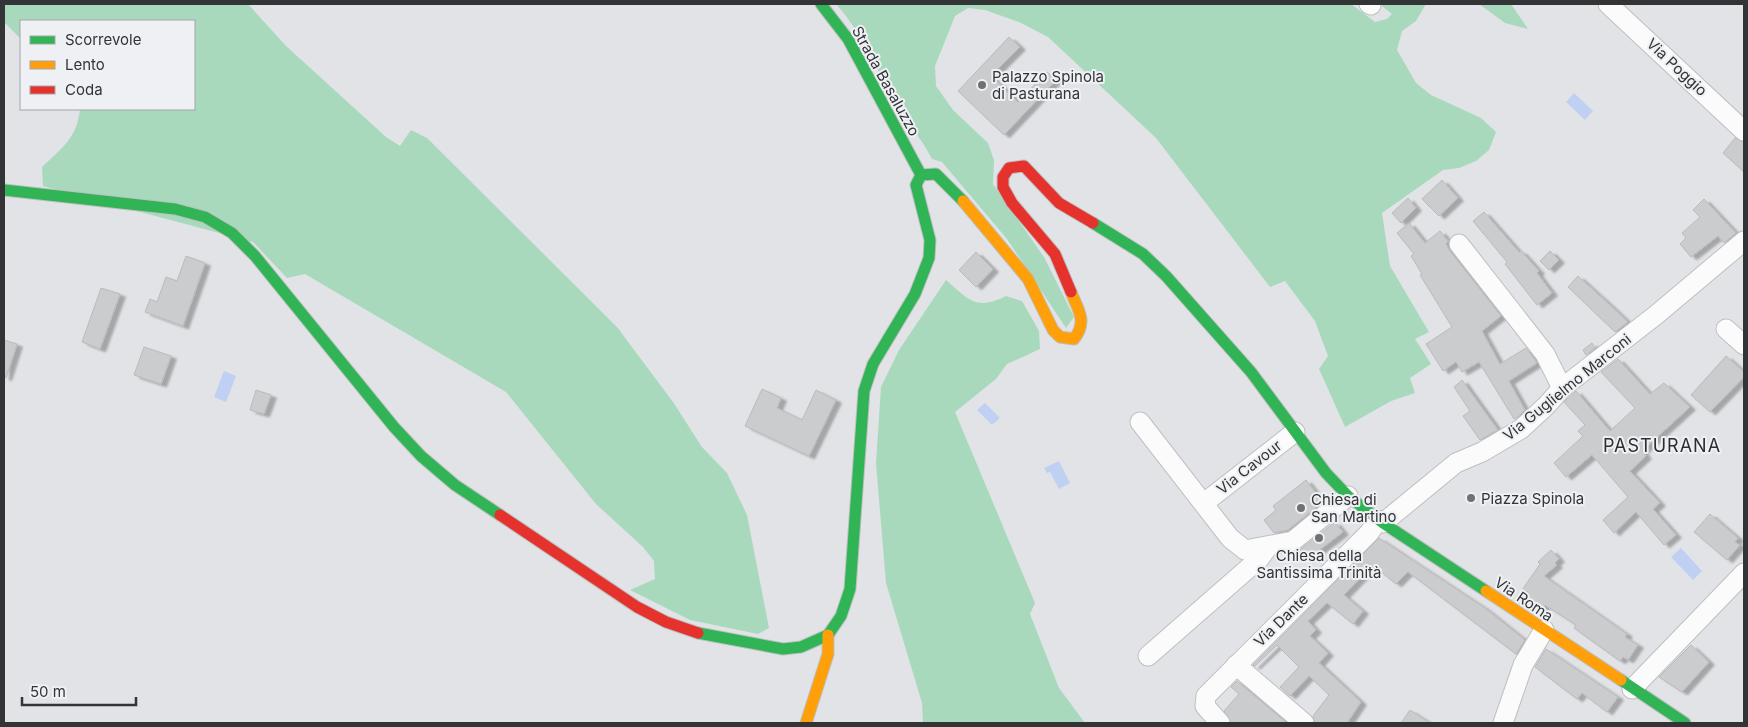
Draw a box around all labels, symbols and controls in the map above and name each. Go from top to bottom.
legend [20,20,195,110]
street label: Strada Basaluzzo [848,23,924,139]
text: Scorrevole [65,30,141,49]
street label: Via Poggio [1643,34,1711,100]
text: Lento [65,55,105,74]
place label: Palazzo Spinola di Pasturana [992,67,1104,103]
marker: Palazzo Spinola di Pasturana [976,79,988,91]
text: Coda [65,80,103,99]
street label: Via Guglielmo Marconi [1499,329,1635,445]
street label: Via Cavour [1213,435,1286,498]
district label: PASTURANA [1603,435,1721,456]
place label: Piazza Spinola [1481,489,1584,508]
place label: Chiesa di San Martino [1311,490,1396,526]
marker: Piazza Spinola [1465,492,1477,504]
marker: Chiesa di San Martino [1295,502,1307,514]
marker: Chiesa della Santissima Trinità [1313,532,1325,544]
place label: Chiesa della Santissima Trinità [1257,546,1381,582]
street label: Via Roma [1491,572,1557,626]
street label: Via Dante [1250,589,1312,651]
scale bar [22,674,136,706]
text: 50 m [30,682,66,701]

